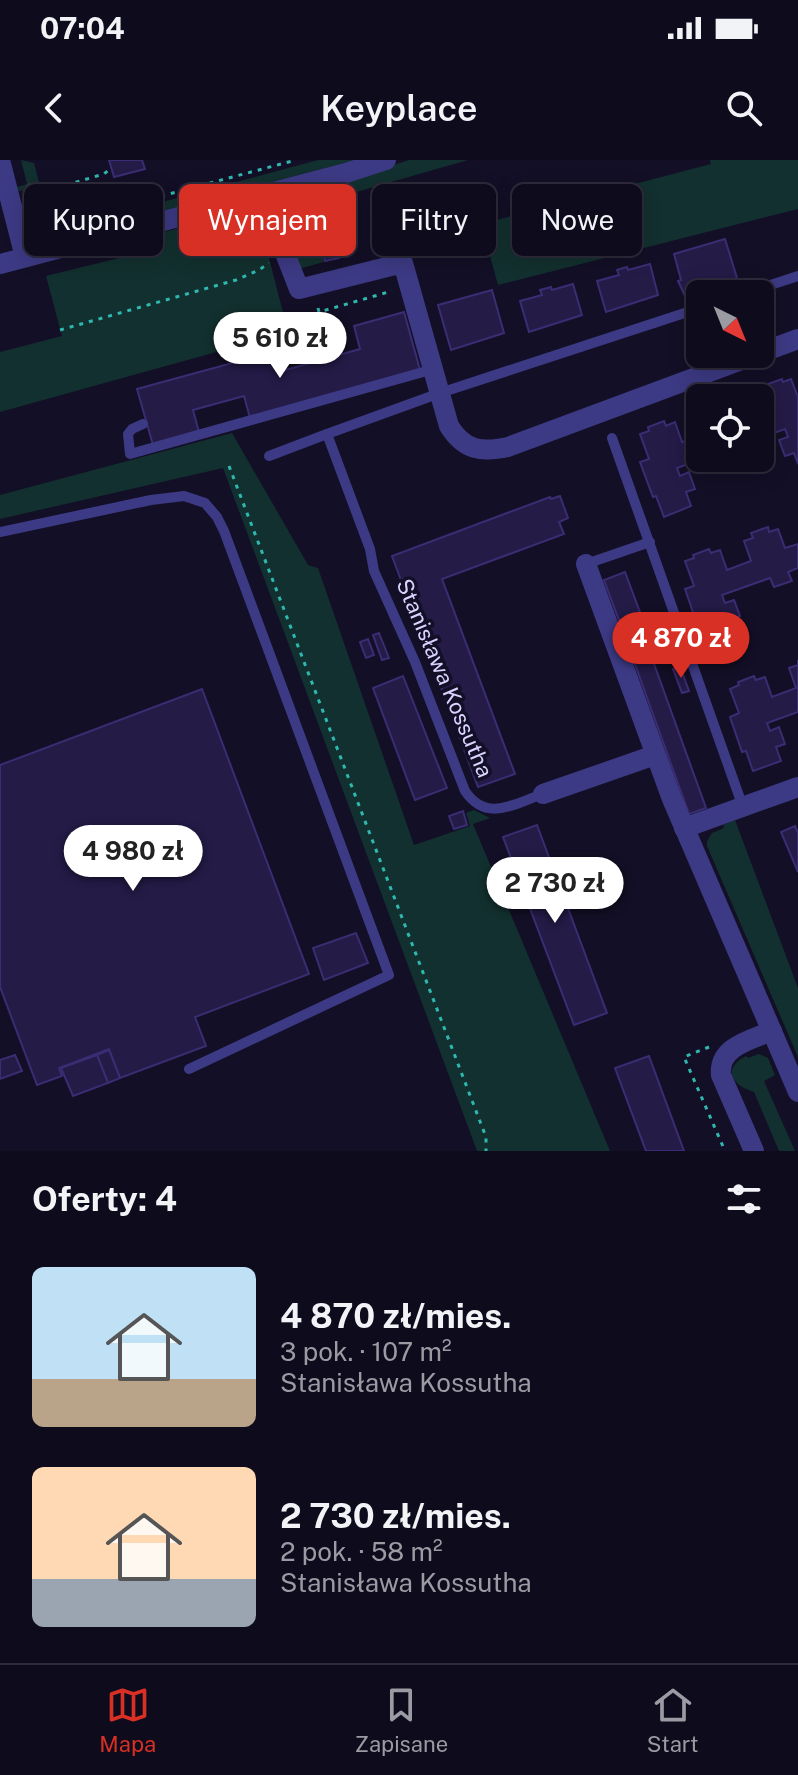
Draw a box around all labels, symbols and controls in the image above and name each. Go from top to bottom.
text: 07:04 [40,10,125,46]
icon: back [32,86,76,130]
icon: search [722,86,766,130]
text: Keyplace [320,87,478,129]
chip: Kupno [24,184,163,256]
chip: Wynajem [179,184,356,256]
chip: Filtry [372,184,496,256]
chip: Nowe [512,184,642,256]
north arrow [686,280,774,368]
map controls [686,280,774,472]
pin: 5 610 zł [197,312,363,380]
text: 5 610 zł [232,322,328,353]
button: locate [686,384,774,472]
street label: Stanisława Kossutha [391,575,499,781]
pin: 4 870 zł [598,612,764,680]
text: 4 870 zł [630,622,732,653]
pin: 4 980 zł [50,825,216,893]
text: 4 980 zł [82,835,184,866]
pin: 2 730 zł [472,857,638,925]
text: 2 730 zł [505,867,605,898]
icon: filters [722,1177,766,1221]
text: Oferty: 4 [32,1179,177,1219]
text: 4 870 zł/mies. [280,1296,511,1336]
icon: home [96,1299,192,1395]
text: 3 pok. · 107 m² [280,1336,452,1367]
text: Stanisława Kossutha [280,1367,532,1398]
text: 2 730 zł/mies. [280,1496,511,1536]
icon: home [96,1499,192,1595]
text: 2 pok. · 58 m² [280,1536,443,1567]
text: Stanisława Kossutha [280,1567,532,1598]
tab: Mapa [99,1683,156,1757]
tab: Zapisane [355,1683,448,1757]
tab: Start [647,1683,699,1757]

